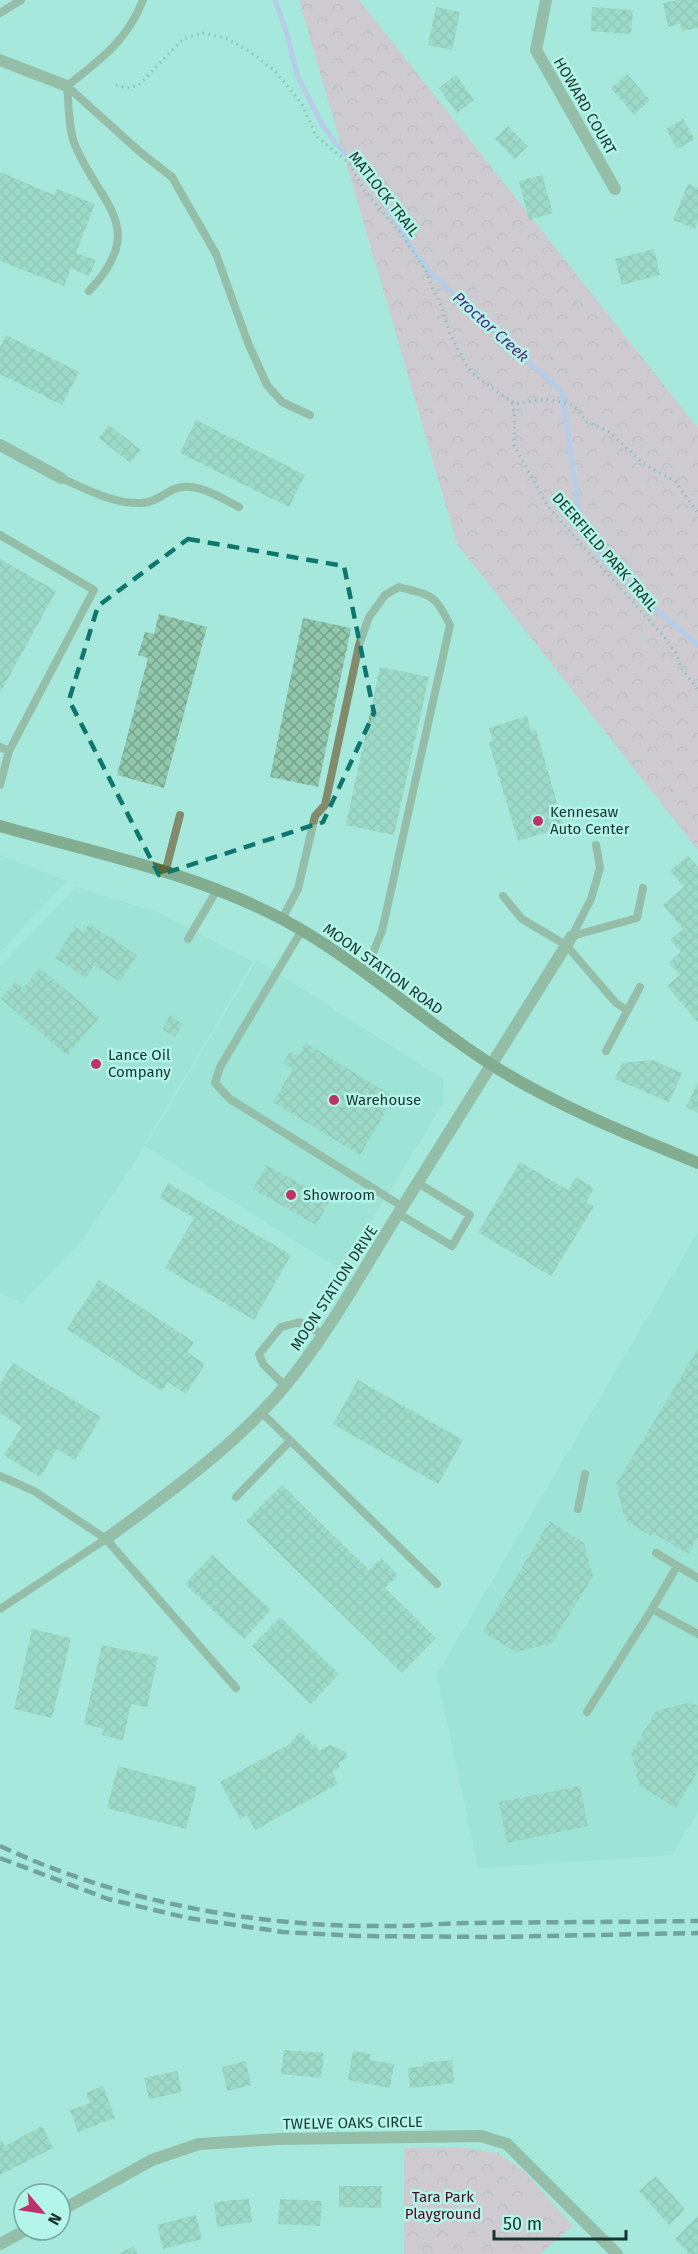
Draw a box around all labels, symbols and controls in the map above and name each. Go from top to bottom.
street label: HOWARD COURT [550,54,620,158]
street label: MATLOCK TRAIL [345,148,423,241]
water label: Proctor Creek [449,288,533,366]
street label: DEERFIELD PARK TRAIL [549,489,662,615]
place label: Kennesaw Auto Center [550,803,630,838]
marker: Kennesaw Auto Center [531,814,545,828]
street label: MOON STATION ROAD [320,920,446,1018]
place label: Lance Oil Company [108,1046,171,1081]
marker: Lance Oil Company [89,1057,103,1071]
place label: Warehouse [346,1091,421,1109]
marker: Warehouse [327,1093,341,1107]
place label: Showroom [303,1186,375,1204]
marker: Showroom [284,1188,298,1202]
street label: MOON STATION DRIVE [287,1222,381,1354]
street label: TWELVE OAKS CIRCLE [283,2113,423,2133]
north arrow [12,2182,72,2242]
park label: Tara Park Playground [405,2188,481,2223]
scale bar [494,2203,626,2241]
text: N [44,2210,66,2228]
text: 50 m [503,2213,542,2235]

